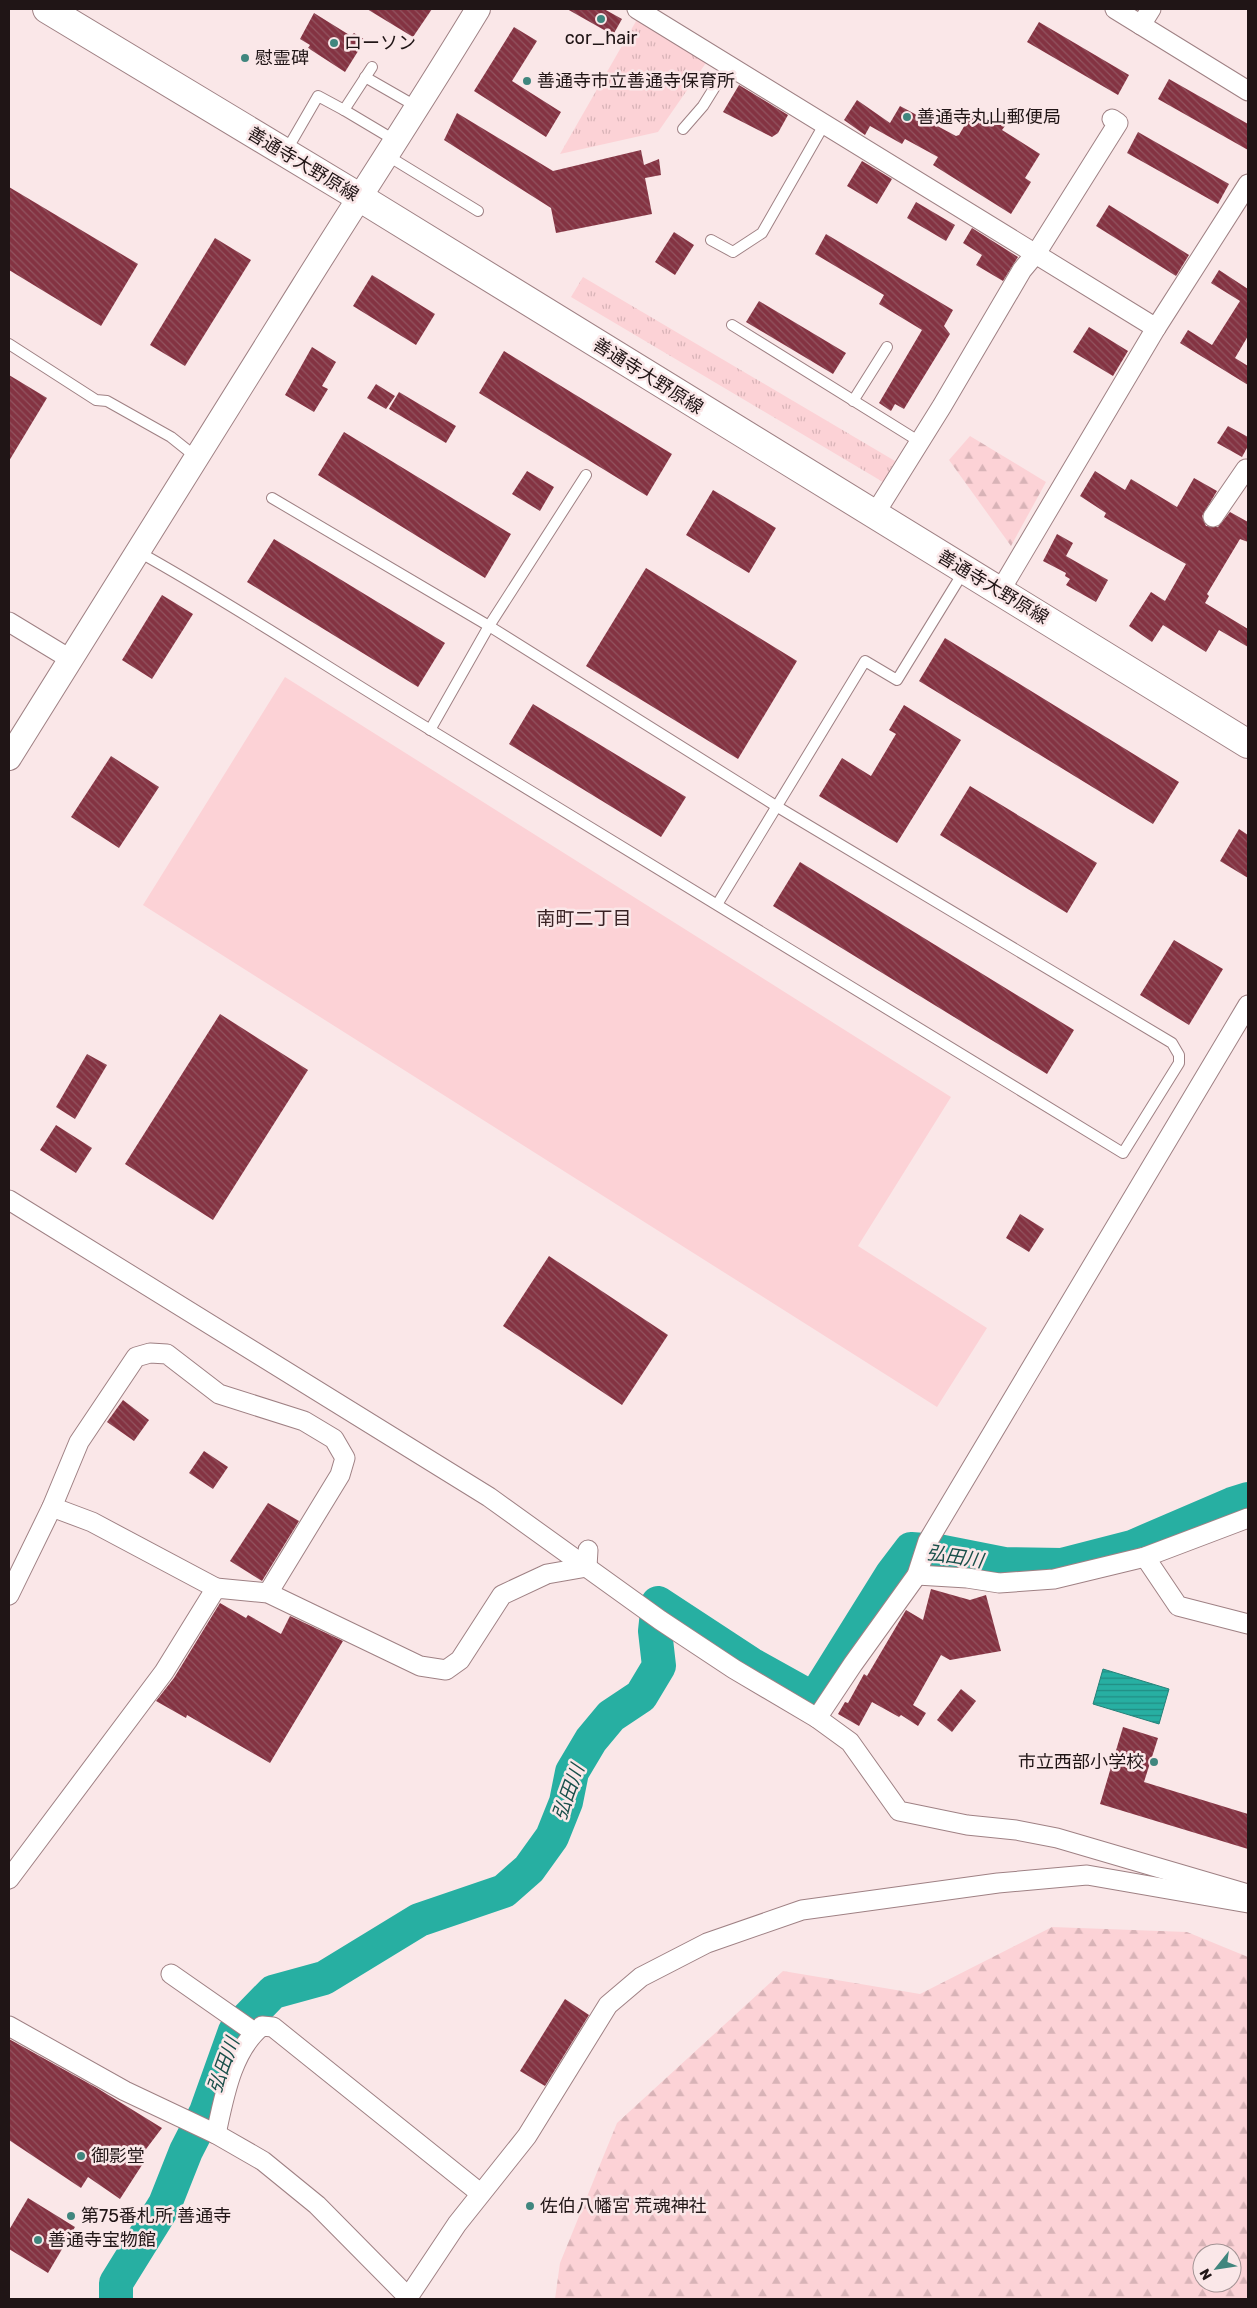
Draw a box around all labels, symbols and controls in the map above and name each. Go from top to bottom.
marker: cor_hair [595,13,607,25]
place label: cor_hair [565,27,637,49]
place label: ローソン [344,32,416,54]
marker: ローソン [328,37,340,49]
place label: 慰霊碑 [255,47,309,69]
marker: 慰霊碑 [239,52,251,64]
place label: 善通寺市立善通寺保育所 [537,70,735,92]
marker: 善通寺市立善通寺保育所 [521,75,533,87]
place label: 善通寺丸山郵便局 [917,106,1061,128]
marker: 善通寺丸山郵便局 [901,111,913,123]
street label: 善通寺大野原線 [243,122,363,206]
street label: 善通寺大野原線 [589,333,707,419]
street label: 善通寺大野原線 [933,545,1053,629]
district label: 南町二丁目 [536,907,632,930]
water label: 弘田川 [925,1541,987,1573]
place label: 市立西部小学校 [1018,1751,1144,1773]
marker: 市立西部小学校 [1148,1756,1160,1768]
water label: 弘田川 [548,1760,590,1823]
water label: 弘田川 [203,2033,245,2096]
place label: 御影堂 [91,2145,145,2167]
marker: 御影堂 [75,2150,87,2162]
place label: 佐伯八幡宮 荒魂神社 [540,2195,706,2217]
marker: 佐伯八幡宮 荒魂神社 [524,2200,536,2212]
place label: 第75番札所 善通寺 [81,2205,231,2227]
marker: 第75番札所 善通寺 [65,2210,77,2222]
place label: 善通寺宝物館 [48,2229,156,2251]
marker: 善通寺宝物館 [32,2234,44,2246]
north arrow [1192,2243,1242,2293]
text: N [1196,2266,1216,2283]

